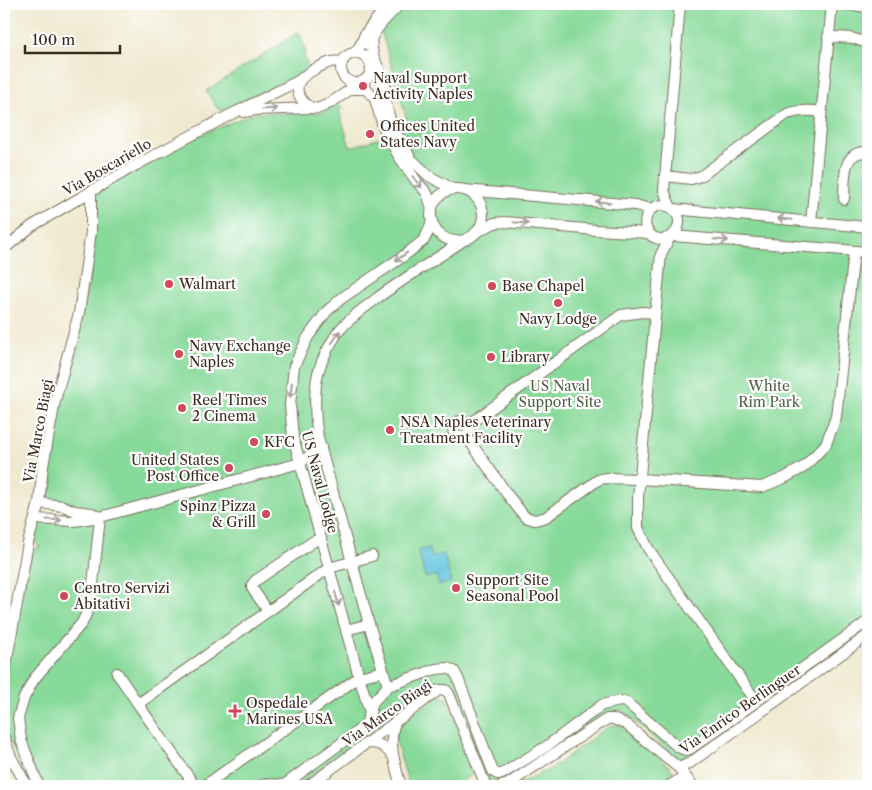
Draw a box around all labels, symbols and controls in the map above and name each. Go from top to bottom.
scale bar [25,22,120,54]
text: 100 m [32,30,75,49]
place label: Naval Support Activity Naples [372,69,473,103]
marker: Naval Support Activity Naples [357,80,369,92]
one-way arrow [262,104,278,114]
place label: Offices United States Navy [380,117,475,151]
marker: Offices United States Navy [364,128,376,140]
street label: Via Boscariello [59,134,155,200]
one-way arrow [412,175,423,188]
one-way arrow [595,198,611,207]
one-way arrow [777,214,793,224]
one-way arrow [512,218,528,228]
one-way arrow [713,235,729,244]
one-way arrow [394,252,408,262]
place label: Walmart [178,275,236,293]
place label: Base Chapel [502,277,584,295]
marker: Walmart [163,278,175,290]
marker: Base Chapel [486,280,498,292]
marker: Navy Lodge [552,297,564,309]
place label: Navy Lodge [519,310,597,328]
one-way arrow [331,330,341,344]
place label: Navy Exchange Naples [189,337,291,371]
marker: Navy Exchange Naples [173,348,185,360]
place label: Library [501,348,550,366]
marker: Library [485,351,497,363]
park label: US Naval Support Site [519,377,602,411]
park label: White Rim Park [738,377,801,411]
street label: Via Marco Biagi [19,378,57,485]
one-way arrow [286,382,296,398]
place label: Reel Times 2 Cinema [192,391,267,425]
marker: Reel Times 2 Cinema [176,402,188,414]
place label: NSA Naples Veterinary Treatment Facility [400,413,551,447]
marker: NSA Naples Veterinary Treatment Facility [384,424,396,436]
street label: US Naval Lodge [298,429,342,535]
place label: KFC [264,433,295,451]
marker: KFC [248,436,260,448]
place label: United States Post Office [131,451,219,485]
marker: United States Post Office [223,462,235,474]
place label: Spinz Pizza & Grill [180,497,257,531]
marker: Spinz Pizza & Grill [260,508,272,520]
one-way arrow [46,516,62,525]
place label: Support Site Seasonal Pool [466,571,559,605]
place label: Centro Servizi Abitativi [73,579,170,613]
marker: Support Site Seasonal Pool [450,582,462,594]
marker: Centro Servizi Abitativi [58,590,70,602]
one-way arrow [333,590,342,606]
street label: Via Enrico Berlinguer [675,660,804,758]
street label: Via Marco Biagi [338,675,435,751]
place label: Ospedale Marines USA [246,694,334,728]
marker: Ospedale Marines USA [228,704,242,718]

